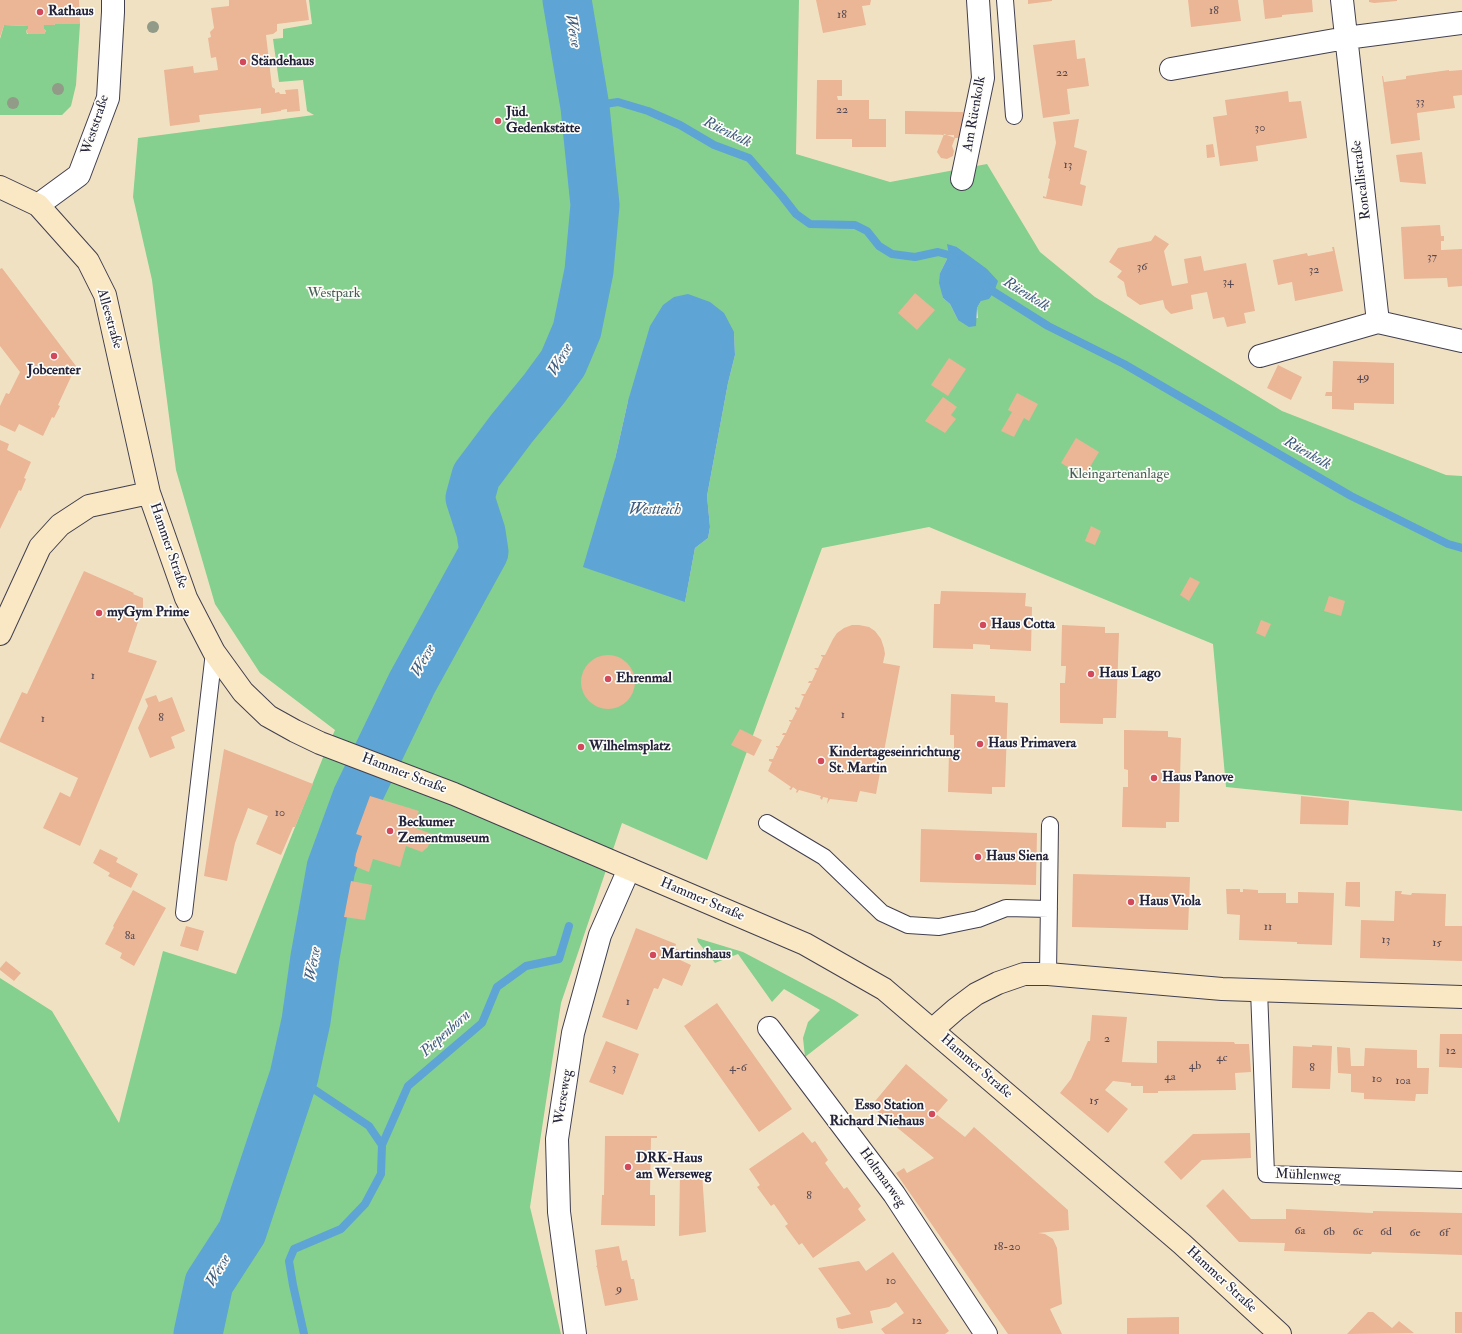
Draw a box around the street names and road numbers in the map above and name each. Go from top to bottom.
street label: Am Rüenkolk [960,75,990,153]
street label: Weststraße [78,93,114,157]
street label: Roncallistraße [1349,139,1375,221]
street label: Alleestraße [92,287,126,351]
street label: Hammer Straße [145,501,191,591]
street label: Hammer Straße [359,750,449,798]
street label: Hammer Straße [657,875,747,925]
street label: Hammer Straße [937,1031,1015,1103]
street label: Werseweg [551,1068,577,1126]
street label: Holtmarweg [855,1145,909,1211]
street label: Mühlenweg [1275,1166,1341,1186]
street label: Hammer Straße [1182,1243,1260,1317]

